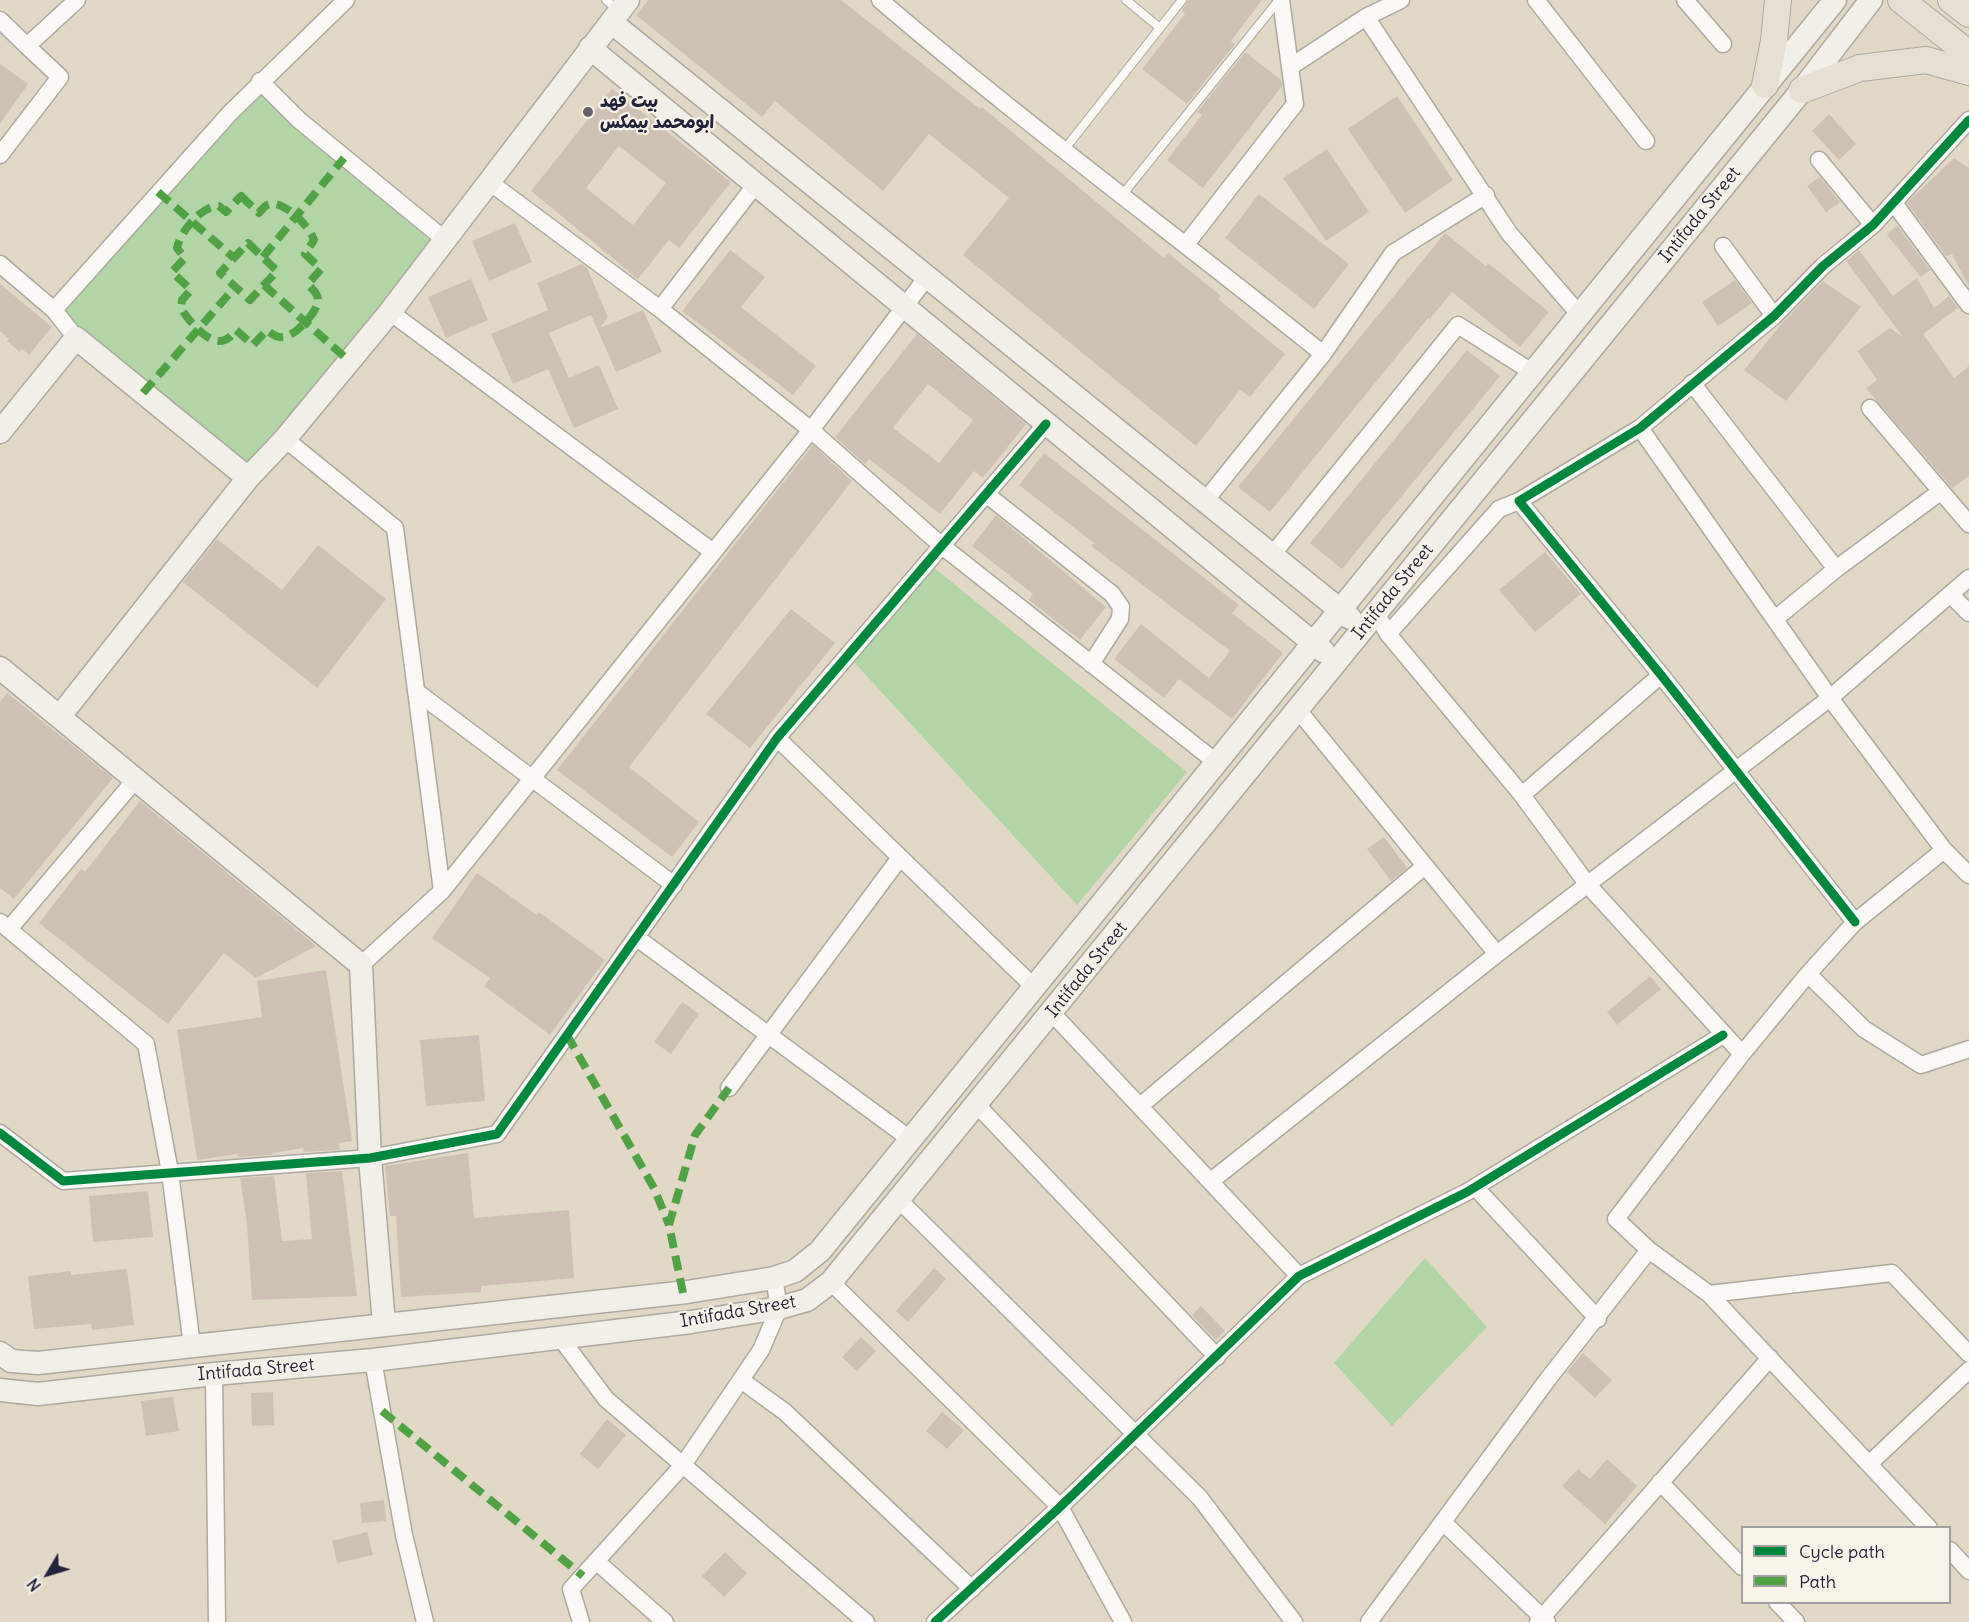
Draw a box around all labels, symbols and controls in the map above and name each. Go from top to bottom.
place label: بيت فهد ابومحمد بيمكس [600,91,714,134]
marker: بيت فهد ابومحمد بيمكس [581,105,595,119]
street label: Intifada Street [1655,163,1745,267]
street label: Intifada Street [1348,540,1438,644]
street label: Intifada Street [1042,918,1132,1022]
street label: Intifada Street [678,1291,798,1333]
street label: Intifada Street [197,1354,315,1386]
legend [1741,1526,1951,1604]
text: Cycle path [1799,1540,1885,1563]
north arrow [18,1544,78,1604]
text: Path [1799,1570,1836,1593]
text: N [23,1575,45,1596]

